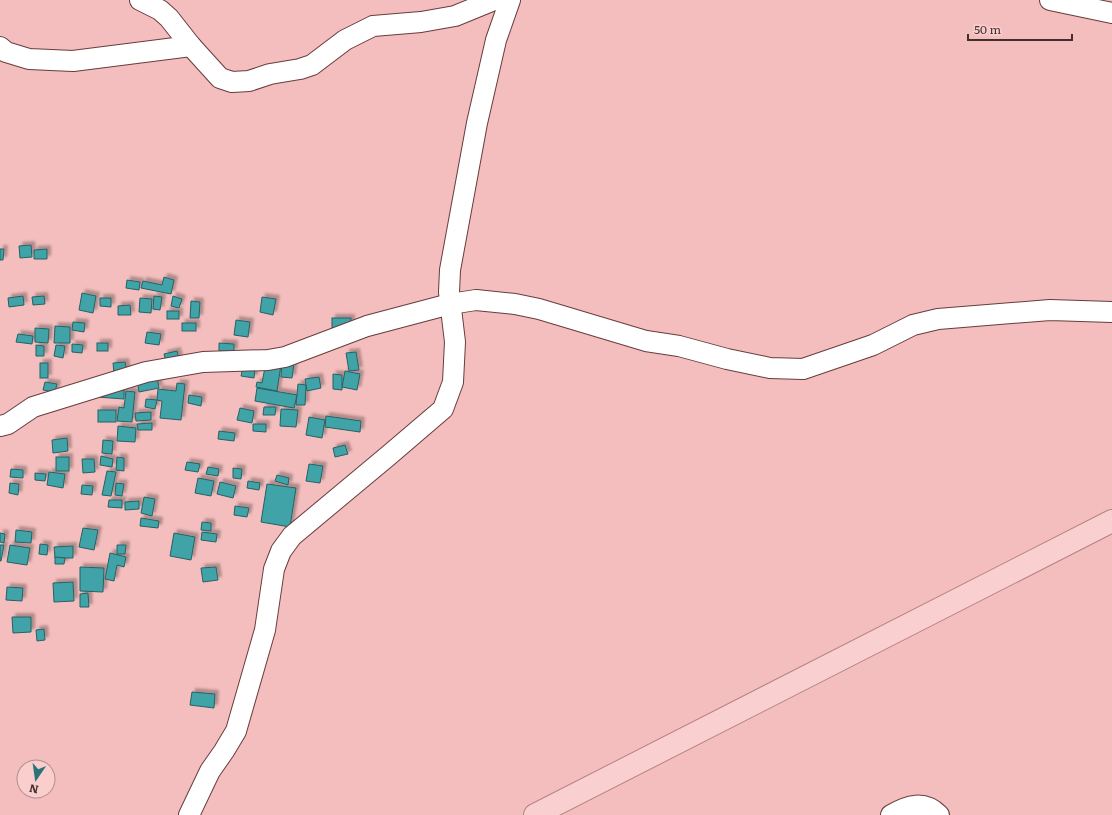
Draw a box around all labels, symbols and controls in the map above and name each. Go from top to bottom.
scale bar [968,16,1072,42]
text: 50 m [974,20,1001,38]
north arrow [16,759,56,799]
text: N [27,781,40,799]

